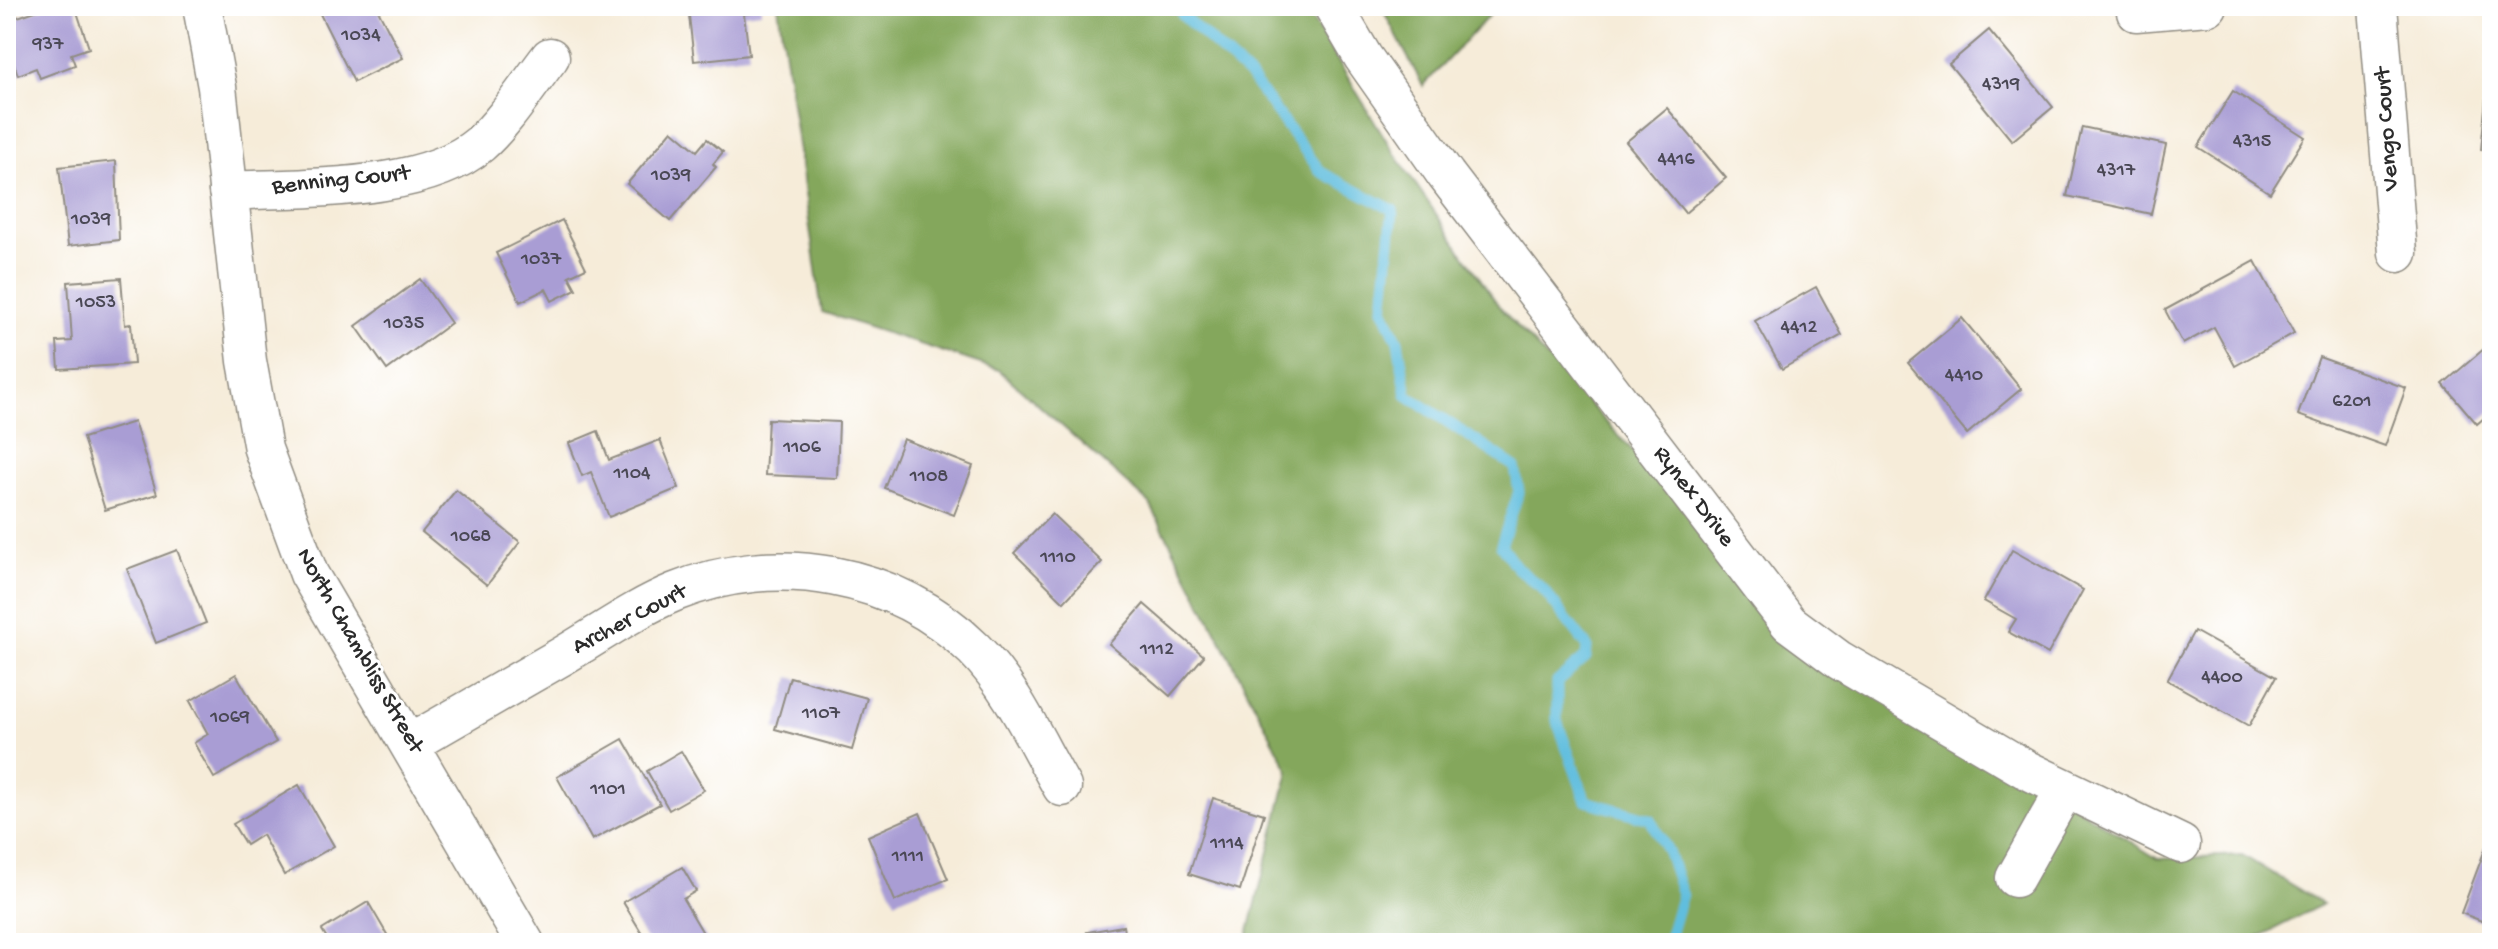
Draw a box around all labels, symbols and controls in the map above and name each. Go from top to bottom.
house number: 1034 [340,25,381,48]
house number: 937 [32,34,64,57]
street label: Vengo Court [2369,64,2407,193]
house number: 4319 [1982,74,2020,97]
house number: 4315 [2233,131,2271,154]
house number: 4416 [1657,149,1695,172]
street label: Benning Court [270,159,414,203]
house number: 4317 [2097,160,2136,183]
house number: 1039 [650,165,691,188]
house number: 1039 [70,209,111,232]
house number: 1037 [520,249,562,272]
house number: 1053 [75,292,116,315]
house number: 1035 [383,313,424,336]
house number: 4412 [1781,317,1818,340]
house number: 4410 [1945,365,1983,388]
house number: 6201 [2332,391,2372,414]
house number: 1106 [782,437,822,460]
street label: Rynex Drive [1646,441,1741,554]
house number: 1104 [613,463,651,486]
house number: 1108 [909,466,948,489]
house number: 1068 [450,526,491,549]
street label: North Chambliss Street [289,543,431,761]
house number: 1110 [1039,547,1076,570]
street label: Archer Court [568,577,694,662]
house number: 1112 [1139,639,1174,662]
house number: 4400 [2201,667,2243,690]
house number: 1107 [801,703,841,726]
house number: 1069 [209,707,250,730]
house number: 1101 [589,779,626,802]
house number: 1114 [1209,833,1244,856]
house number: 1111 [891,846,924,869]

